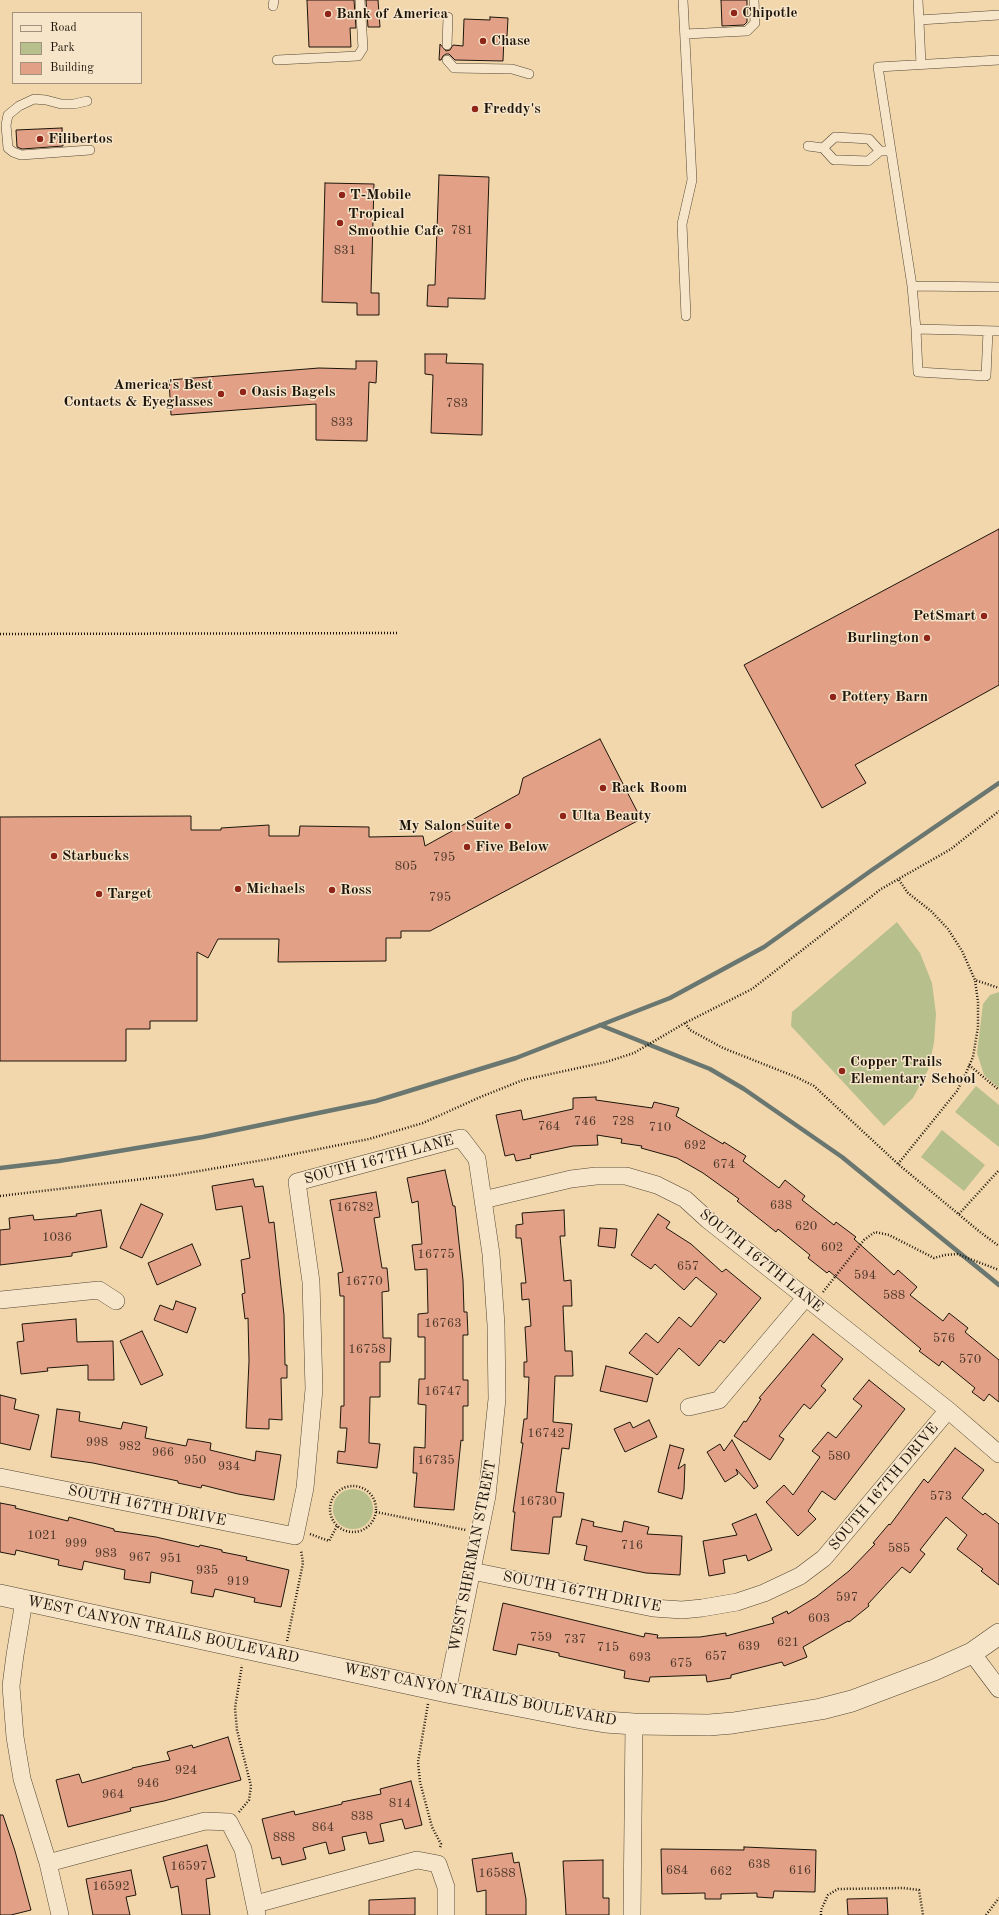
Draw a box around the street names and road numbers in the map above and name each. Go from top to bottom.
street label: SOUTH 167TH LANE [302,1131,456,1189]
street label: SOUTH 167TH LANE [695,1206,827,1316]
street label: SOUTH 167TH DRIVE [825,1420,943,1554]
street label: WEST SHERMAN STREET [446,1459,500,1653]
street label: SOUTH 167TH DRIVE [66,1482,228,1530]
street label: SOUTH 167TH DRIVE [501,1568,663,1616]
street label: WEST CANYON TRAILS BOULEVARD [25,1592,301,1668]
street label: WEST CANYON TRAILS BOULEVARD [342,1660,618,1730]

